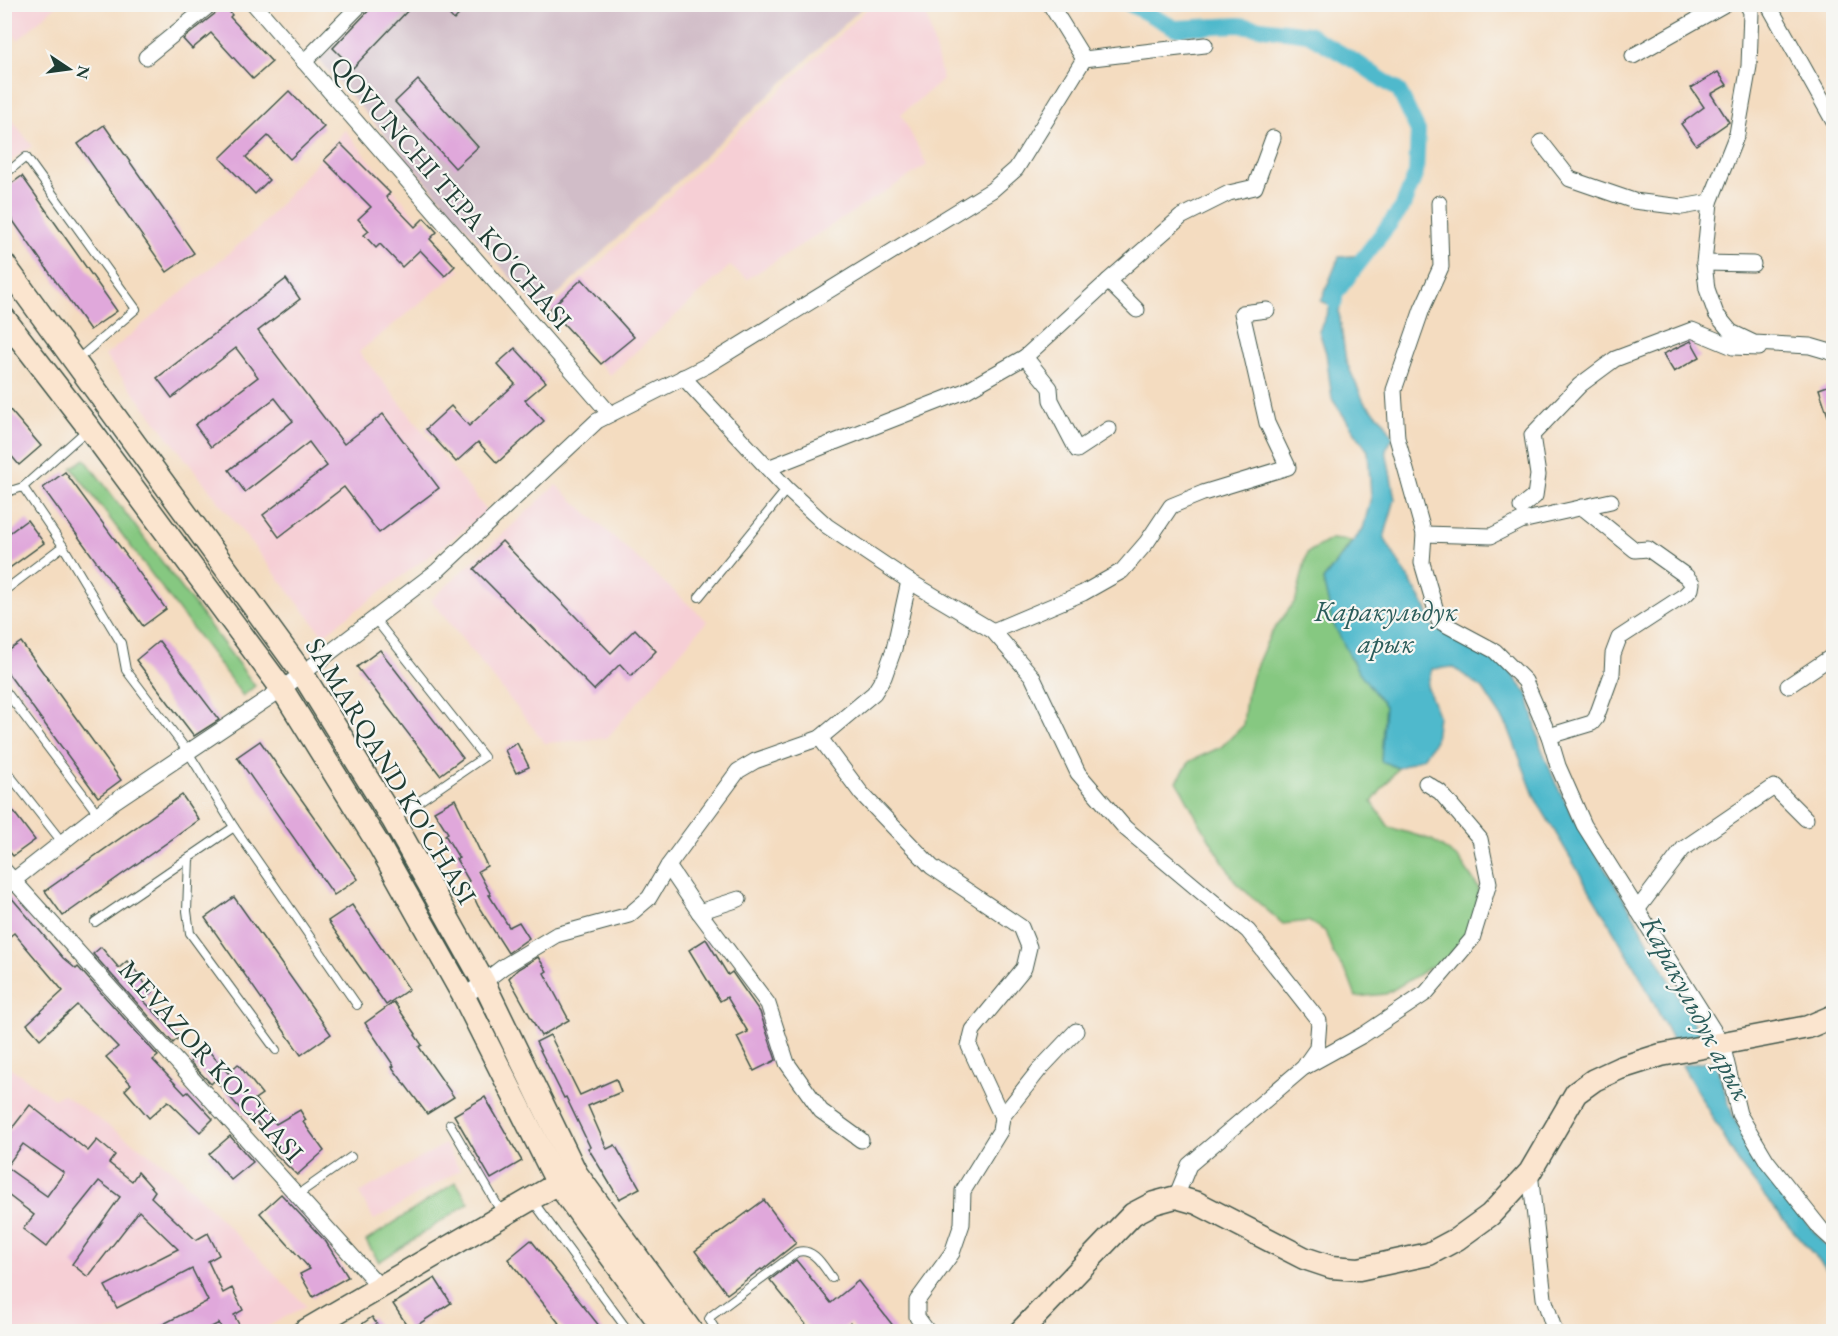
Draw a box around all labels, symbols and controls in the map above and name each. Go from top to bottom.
north arrow [39,39,99,99]
street label: QOVUNCHI TEPA KO'CHASI [323,49,580,337]
text: N [71,64,95,81]
water label: Каракульдук арык [1313,593,1458,661]
street label: SAMARQAND KO'CHASI [298,631,485,910]
water label: Каракульдук арык [1632,908,1761,1108]
street label: MEVAZOR KO'CHASI [111,952,311,1169]

